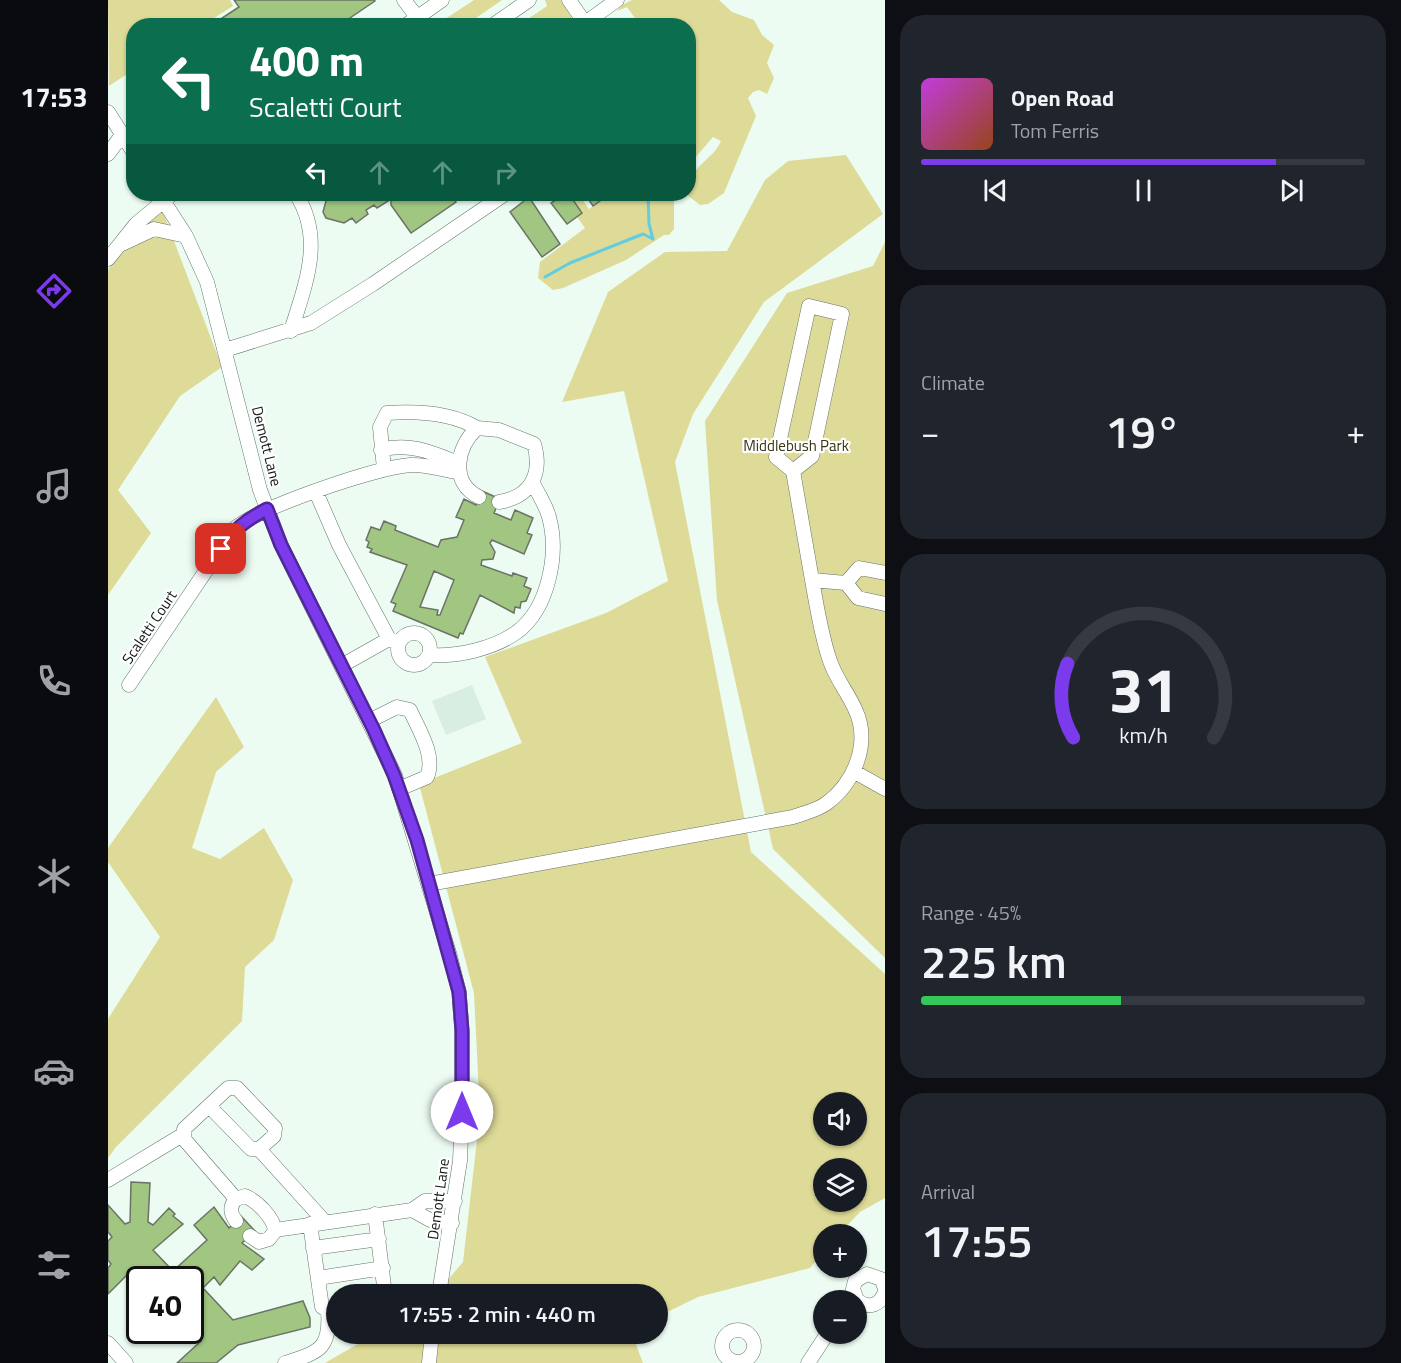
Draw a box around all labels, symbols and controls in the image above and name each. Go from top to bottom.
text: 400 m [249,28,364,92]
icon: left [150,42,228,120]
text: 17:53 [20,76,88,117]
text: Open Road [1011,81,1114,115]
text: Scaletti Court [249,86,401,127]
text: Tom Ferris [1011,115,1099,146]
icon: left [300,156,333,189]
icon: ahead [363,156,396,189]
icon: ahead [426,156,459,189]
icon: right [489,156,522,189]
icon: previous [979,174,1012,207]
icon: pause [1127,174,1160,207]
icon: next [1275,174,1308,207]
icon: directions [33,270,75,312]
text: Climate [921,367,985,398]
text: 19° [1105,397,1181,465]
street label: Demott Lane [246,404,288,488]
text: − [921,407,939,457]
text: + [1347,407,1365,457]
park label: Middlebush Park [743,434,849,457]
icon: music [33,465,75,507]
pin [195,523,246,574]
icon: arrive [204,532,237,565]
street label: Scaletti Court [116,585,183,669]
text: 31 [1108,642,1178,737]
icon: phone [33,660,75,702]
text: km/h [1119,720,1167,752]
icon: climate [33,855,75,897]
text: Range · 45% [921,897,1021,928]
text: 225 km [921,927,1067,995]
icon: car [33,1050,75,1092]
position arrow [430,1080,494,1144]
map controls [813,1092,867,1344]
button: sound [813,1092,867,1146]
street label: Demott Lane [421,1157,455,1241]
button: layers [813,1158,867,1212]
text: Arrival [921,1176,975,1207]
text: 17:55 [921,1206,1033,1274]
button: + [813,1224,867,1278]
icon: filters [33,1244,75,1286]
speed limit sign: 40 [126,1266,204,1344]
button: − [813,1290,867,1344]
text: 17:55 · 2 min · 440 m [398,1297,596,1331]

